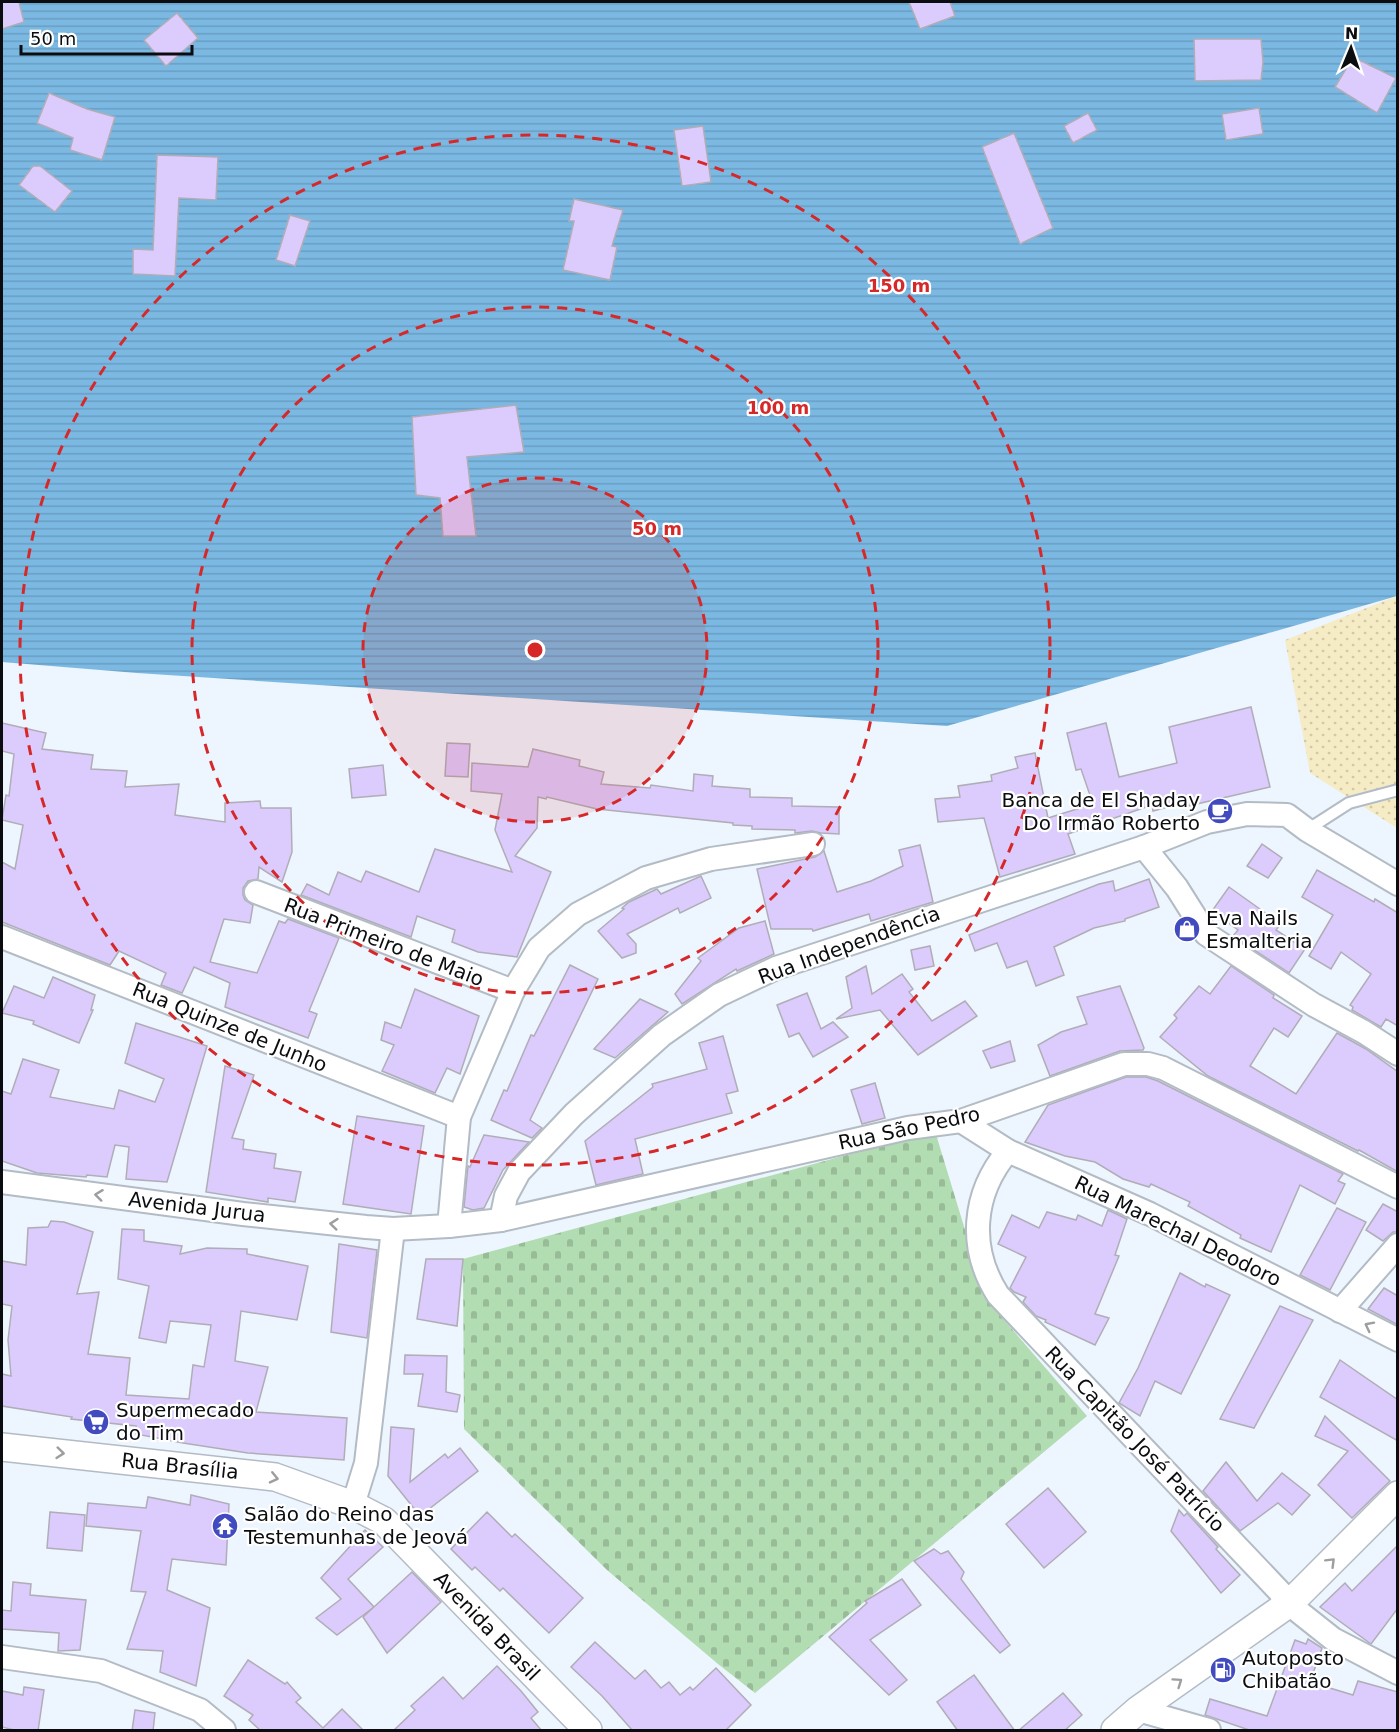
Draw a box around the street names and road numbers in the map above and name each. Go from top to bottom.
street label: Rua Primeiro de Maio [281,893,487,991]
street label: Rua Independência [755,901,943,989]
street label: Rua Quinze de Junho [129,977,331,1077]
street label: Rua São Pedro [836,1101,982,1155]
street label: Rua Marechal Deodoro [1071,1171,1285,1291]
street label: Avenida Jurua [127,1187,267,1227]
street label: Rua Capitão José Patrício [1040,1341,1230,1537]
street label: Rua Brasília [120,1448,240,1484]
street label: Avenida Brasil [429,1567,545,1685]

